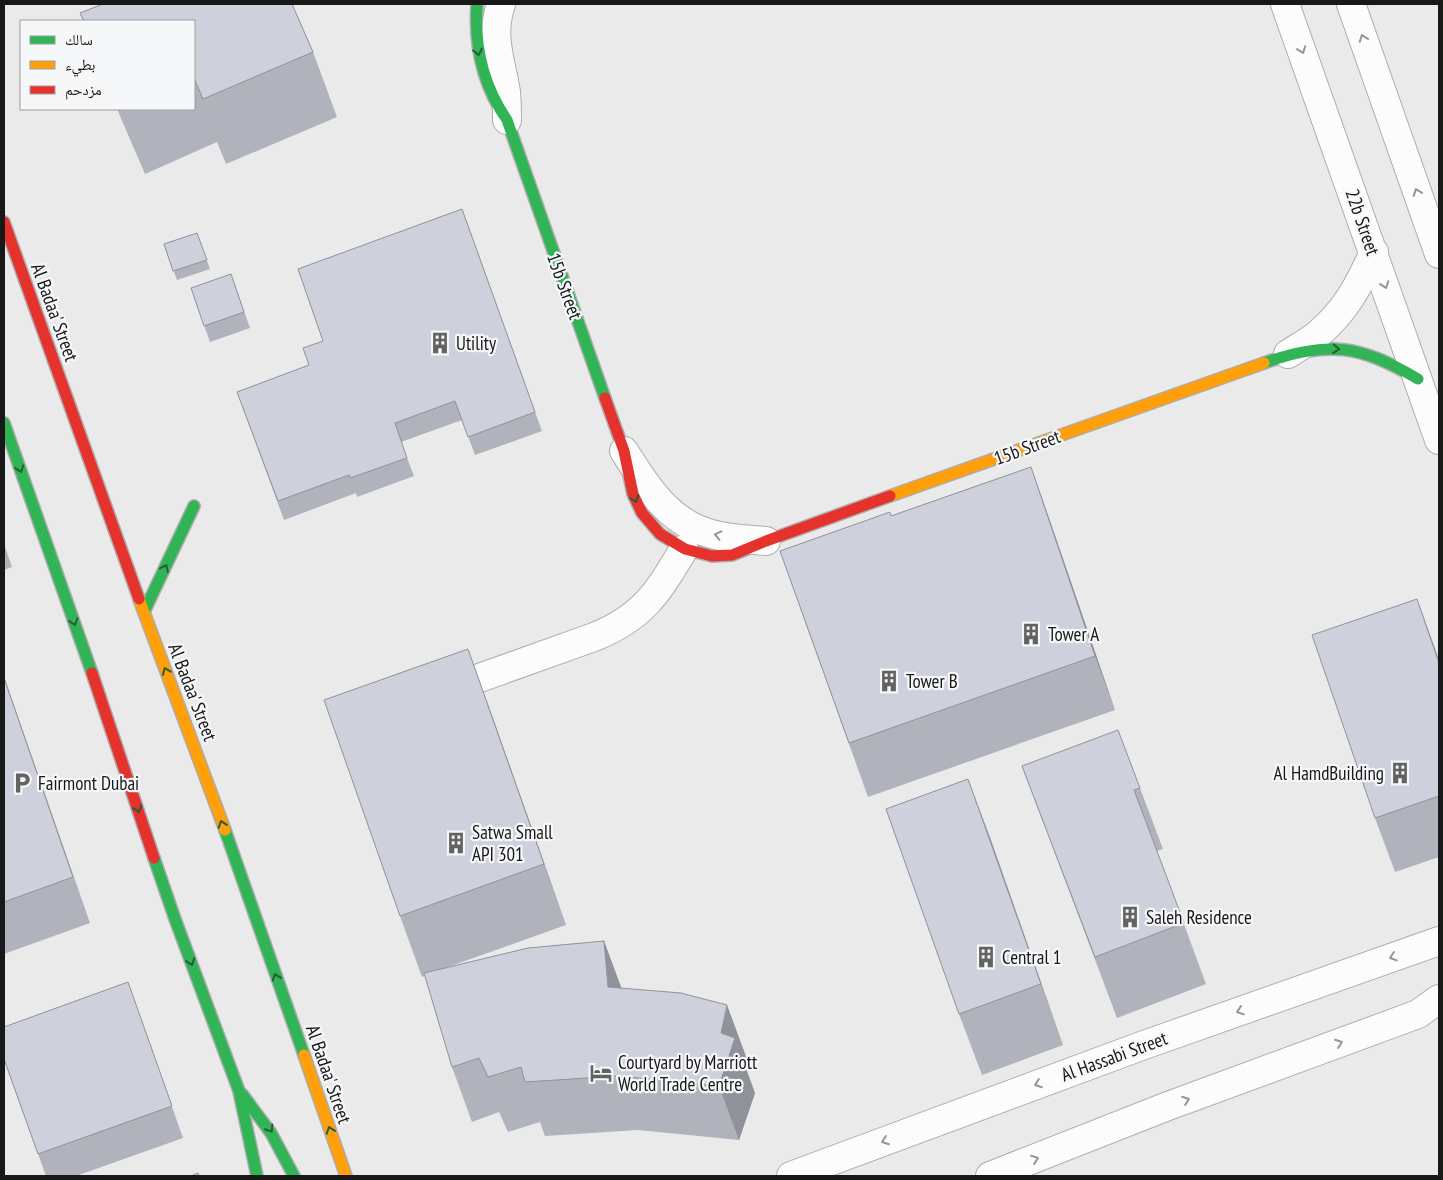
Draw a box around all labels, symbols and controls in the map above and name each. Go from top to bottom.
legend [20,20,195,110]
text: سالك [65,30,93,49]
one-way arrow [1359,35,1369,43]
one-way arrow [1296,45,1306,53]
one-way arrow [472,48,483,57]
text: بطيء [65,55,95,77]
text: مزدحم [65,80,102,100]
street label: 22b Street [1340,186,1386,259]
one-way arrow [1413,188,1423,196]
street label: 15b Street [542,250,588,323]
street label: Al Badaa' Street [26,260,84,365]
one-way arrow [1379,281,1389,289]
building icon: Utility [427,330,453,356]
place label: Utility [456,331,497,355]
one-way arrow [1332,344,1340,355]
street label: 15b Street [991,424,1064,470]
one-way arrow [14,464,24,472]
one-way arrow [629,494,639,502]
one-way arrow [714,530,723,541]
one-way arrow [158,564,169,573]
one-way arrow [68,617,78,626]
building icon: Tower A [1018,621,1044,647]
place label: Tower A [1048,622,1099,646]
street label: Al Badaa' Street [163,640,223,745]
one-way arrow [162,667,172,676]
building icon: Tower B [876,668,902,694]
place label: Tower B [906,669,958,693]
building icon: Al HamdBuilding [1387,760,1413,786]
place label: Al HamdBuilding [1274,761,1384,785]
parking icon: Fairmont Dubai [9,770,35,796]
place label: Fairmont Dubai [38,771,139,795]
one-way arrow [132,804,142,812]
one-way arrow [218,820,228,828]
place label: Satwa Small API 301 [472,820,553,866]
building icon: Satwa Small API 301 [443,830,469,856]
building icon: Saleh Residence [1117,904,1143,930]
place label: Saleh Residence [1146,905,1252,929]
building icon: Central 1 [973,944,999,970]
place label: Central 1 [1002,945,1061,969]
one-way arrow [1390,952,1398,962]
one-way arrow [185,957,195,966]
one-way arrow [272,973,282,982]
one-way arrow [1236,1005,1245,1015]
street label: Al Badaa' Street [301,1022,357,1127]
street label: Al Hassabi Street [1058,1025,1171,1086]
one-way arrow [1334,1039,1342,1049]
place label: Courtyard by Marriott World Trade Centre [618,1050,758,1096]
hotel icon: Courtyard by Marriott World Trade Centre [588,1060,614,1086]
one-way arrow [1034,1078,1043,1088]
one-way arrow [1182,1096,1190,1106]
one-way arrow [263,1124,273,1133]
one-way arrow [326,1127,336,1135]
one-way arrow [882,1135,890,1145]
one-way arrow [1030,1154,1039,1165]

